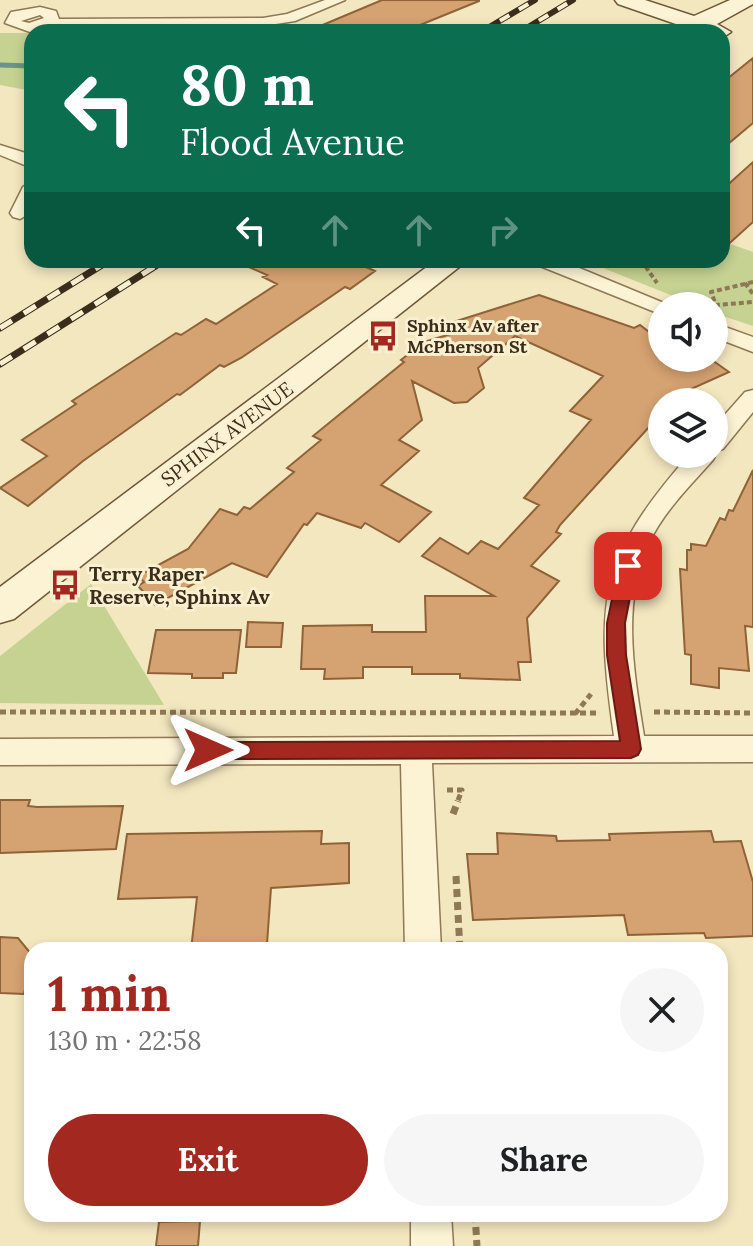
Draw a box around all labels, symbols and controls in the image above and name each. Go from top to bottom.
text: 80 m [180,49,314,120]
icon: left [48,56,152,160]
text: Flood Avenue [180,119,405,165]
icon: left [229,208,273,252]
icon: ahead [313,208,357,252]
icon: ahead [397,208,441,252]
icon: right [481,208,525,252]
map controls [648,292,728,468]
button: sound [648,292,728,372]
place label: Sphinx Av after McPherson St [407,314,539,358]
bus stop icon: Sphinx Av after McPherson St [366,319,400,353]
street label: SPHINX AVENUE [156,376,298,491]
button: layers [648,388,728,468]
pin [594,532,662,600]
icon: arrive [606,544,650,588]
place label: Terry Raper Reserve, Sphinx Av [89,561,270,609]
bus stop icon: Terry Raper Reserve, Sphinx Av [48,568,82,602]
position arrow [166,708,250,792]
text: 1 min [48,963,171,1024]
button: close [620,968,704,1052]
text: 130 m · 22:58 [48,1024,202,1057]
button: Exit [48,1114,368,1206]
button: Share [384,1114,704,1206]

